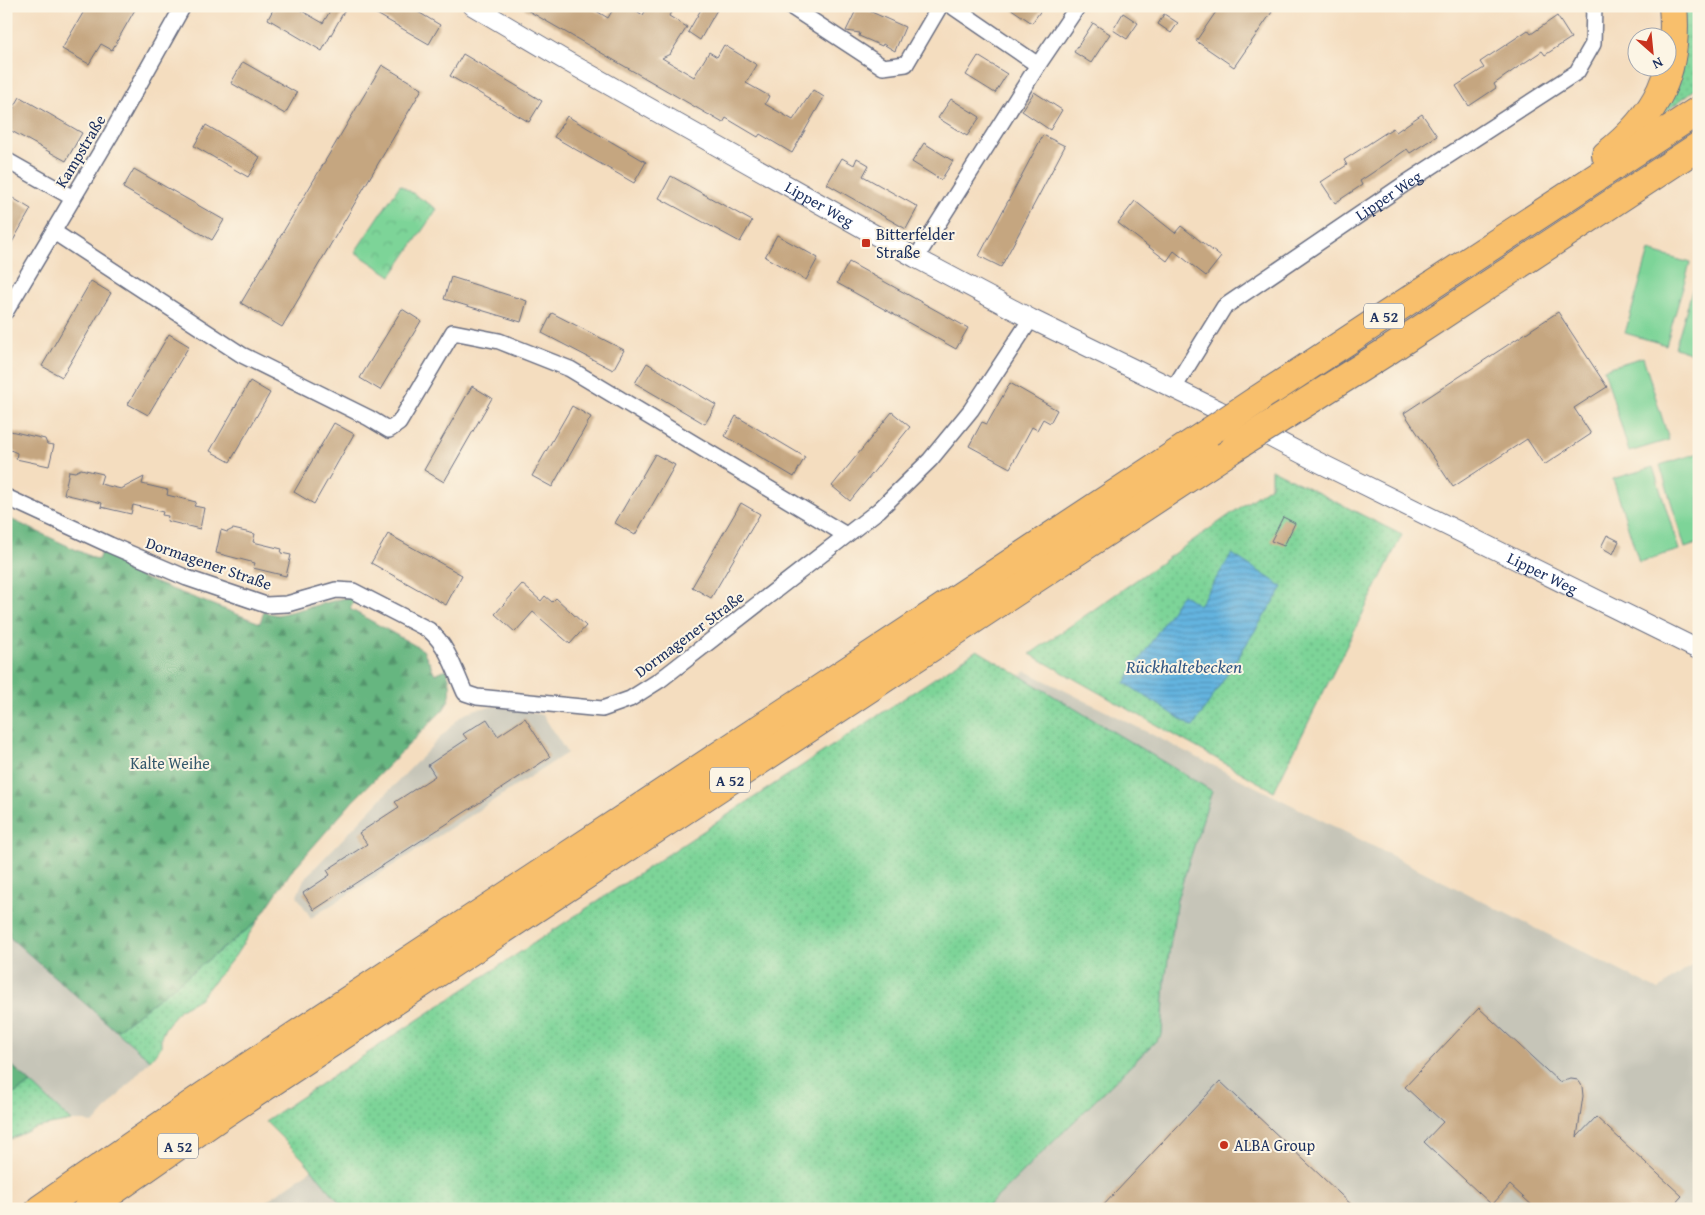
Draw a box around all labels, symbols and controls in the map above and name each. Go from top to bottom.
north arrow [1628,28,1678,78]
text: N [1649,53,1667,75]
street label: Kampstraße [49,110,111,192]
street label: Lipper Weg [1350,164,1426,226]
street label: Lipper Weg [781,175,858,233]
place label: Bitterfelder Straße [876,222,955,264]
marker: Bitterfelder Straße [860,237,872,249]
road number: A 52 [1364,304,1404,328]
street label: Dormagener Straße [143,530,275,596]
street label: Lipper Weg [1503,545,1582,600]
street label: Dormagener Straße [629,585,749,683]
water label: Rückhaltebecken [1125,653,1242,680]
park label: Kalte Weihe [130,751,210,775]
road number: A 52 [710,768,750,792]
place label: ALBA Group [1234,1133,1315,1157]
road number: A 52 [158,1134,198,1158]
marker: ALBA Group [1218,1139,1230,1151]

